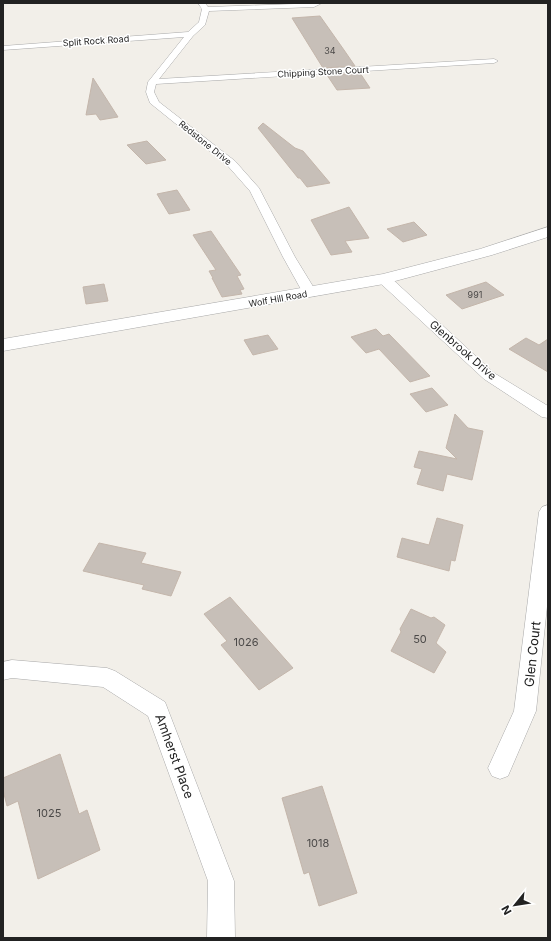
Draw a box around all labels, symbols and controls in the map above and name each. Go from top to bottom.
street label: Split Rock Road [62,33,130,48]
house number: 34 [324,45,336,56]
street label: Chipping Stone Court [277,64,369,79]
street label: Redstone Drive [177,118,234,167]
street label: Wolf Hill Road [248,288,308,309]
house number: 991 [468,289,482,300]
street label: Glenbrook Drive [427,317,499,383]
street label: Glen Court [521,620,543,688]
house number: 50 [413,632,427,646]
house number: 1026 [234,635,259,649]
street label: Amherst Place [152,711,198,801]
house number: 1025 [37,806,62,820]
house number: 1018 [307,836,330,850]
north arrow [495,885,535,925]
text: N [498,903,514,917]

